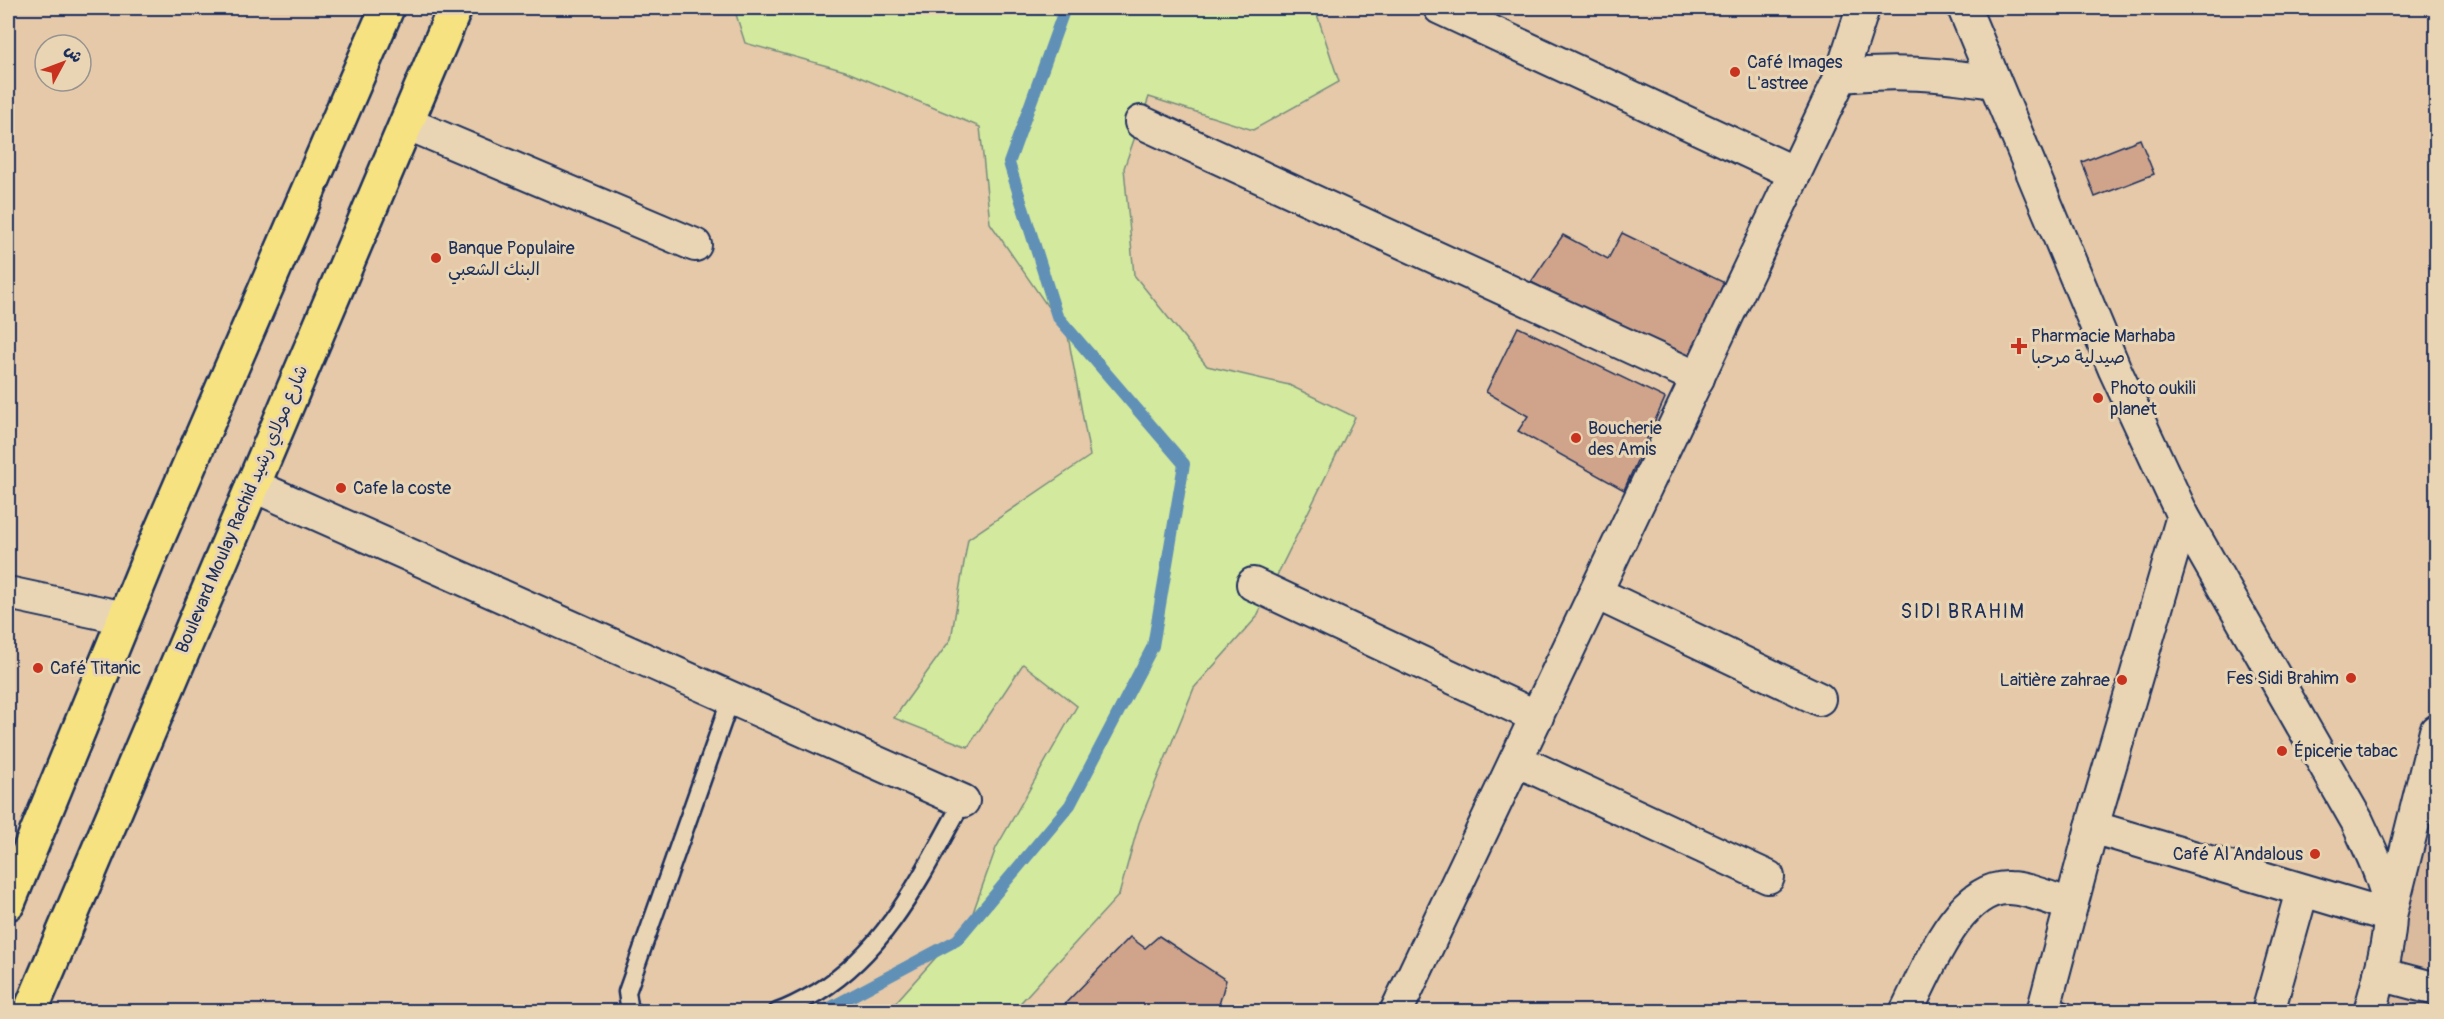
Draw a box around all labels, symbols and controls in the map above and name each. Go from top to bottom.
north arrow [33,33,93,93]
text: ش [60,41,87,67]
place label: Café Images L'astree [1747,51,1843,95]
marker: Café Images L'astree [1728,65,1742,79]
place label: Banque Populaire البنك الشعبي [448,237,575,285]
marker: Banque Populaire البنك الشعبي [429,251,443,265]
place label: Pharmacie Marhaba صيدلية مرحبا [2031,325,2175,369]
marker: Pharmacie Marhaba صيدلية مرحبا [2012,339,2026,353]
street label: Boulevard Moulay Rachid شارع مولاي رشيد [171,362,314,657]
place label: Photo oukili planet [2110,377,2196,421]
marker: Photo oukili planet [2091,391,2105,405]
place label: Boucherie des Amis [1588,417,1662,461]
marker: Boucherie des Amis [1569,431,1583,445]
place label: Cafe la coste [353,477,451,500]
marker: Cafe la coste [334,481,348,495]
district label: SIDI BRAHIM [1901,599,2025,624]
place label: Café Titanic [50,657,141,680]
marker: Café Titanic [31,661,45,675]
place label: Fes Sidi Brahim [2226,667,2339,690]
place label: Laitière zahrae [2000,669,2110,692]
marker: Fes Sidi Brahim [2344,671,2358,685]
marker: Laitière zahrae [2115,673,2129,687]
place label: Épicerie tabac [2294,740,2398,763]
marker: Épicerie tabac [2275,744,2289,758]
place label: Café Al Andalous [2173,843,2303,866]
marker: Café Al Andalous [2308,847,2322,861]

